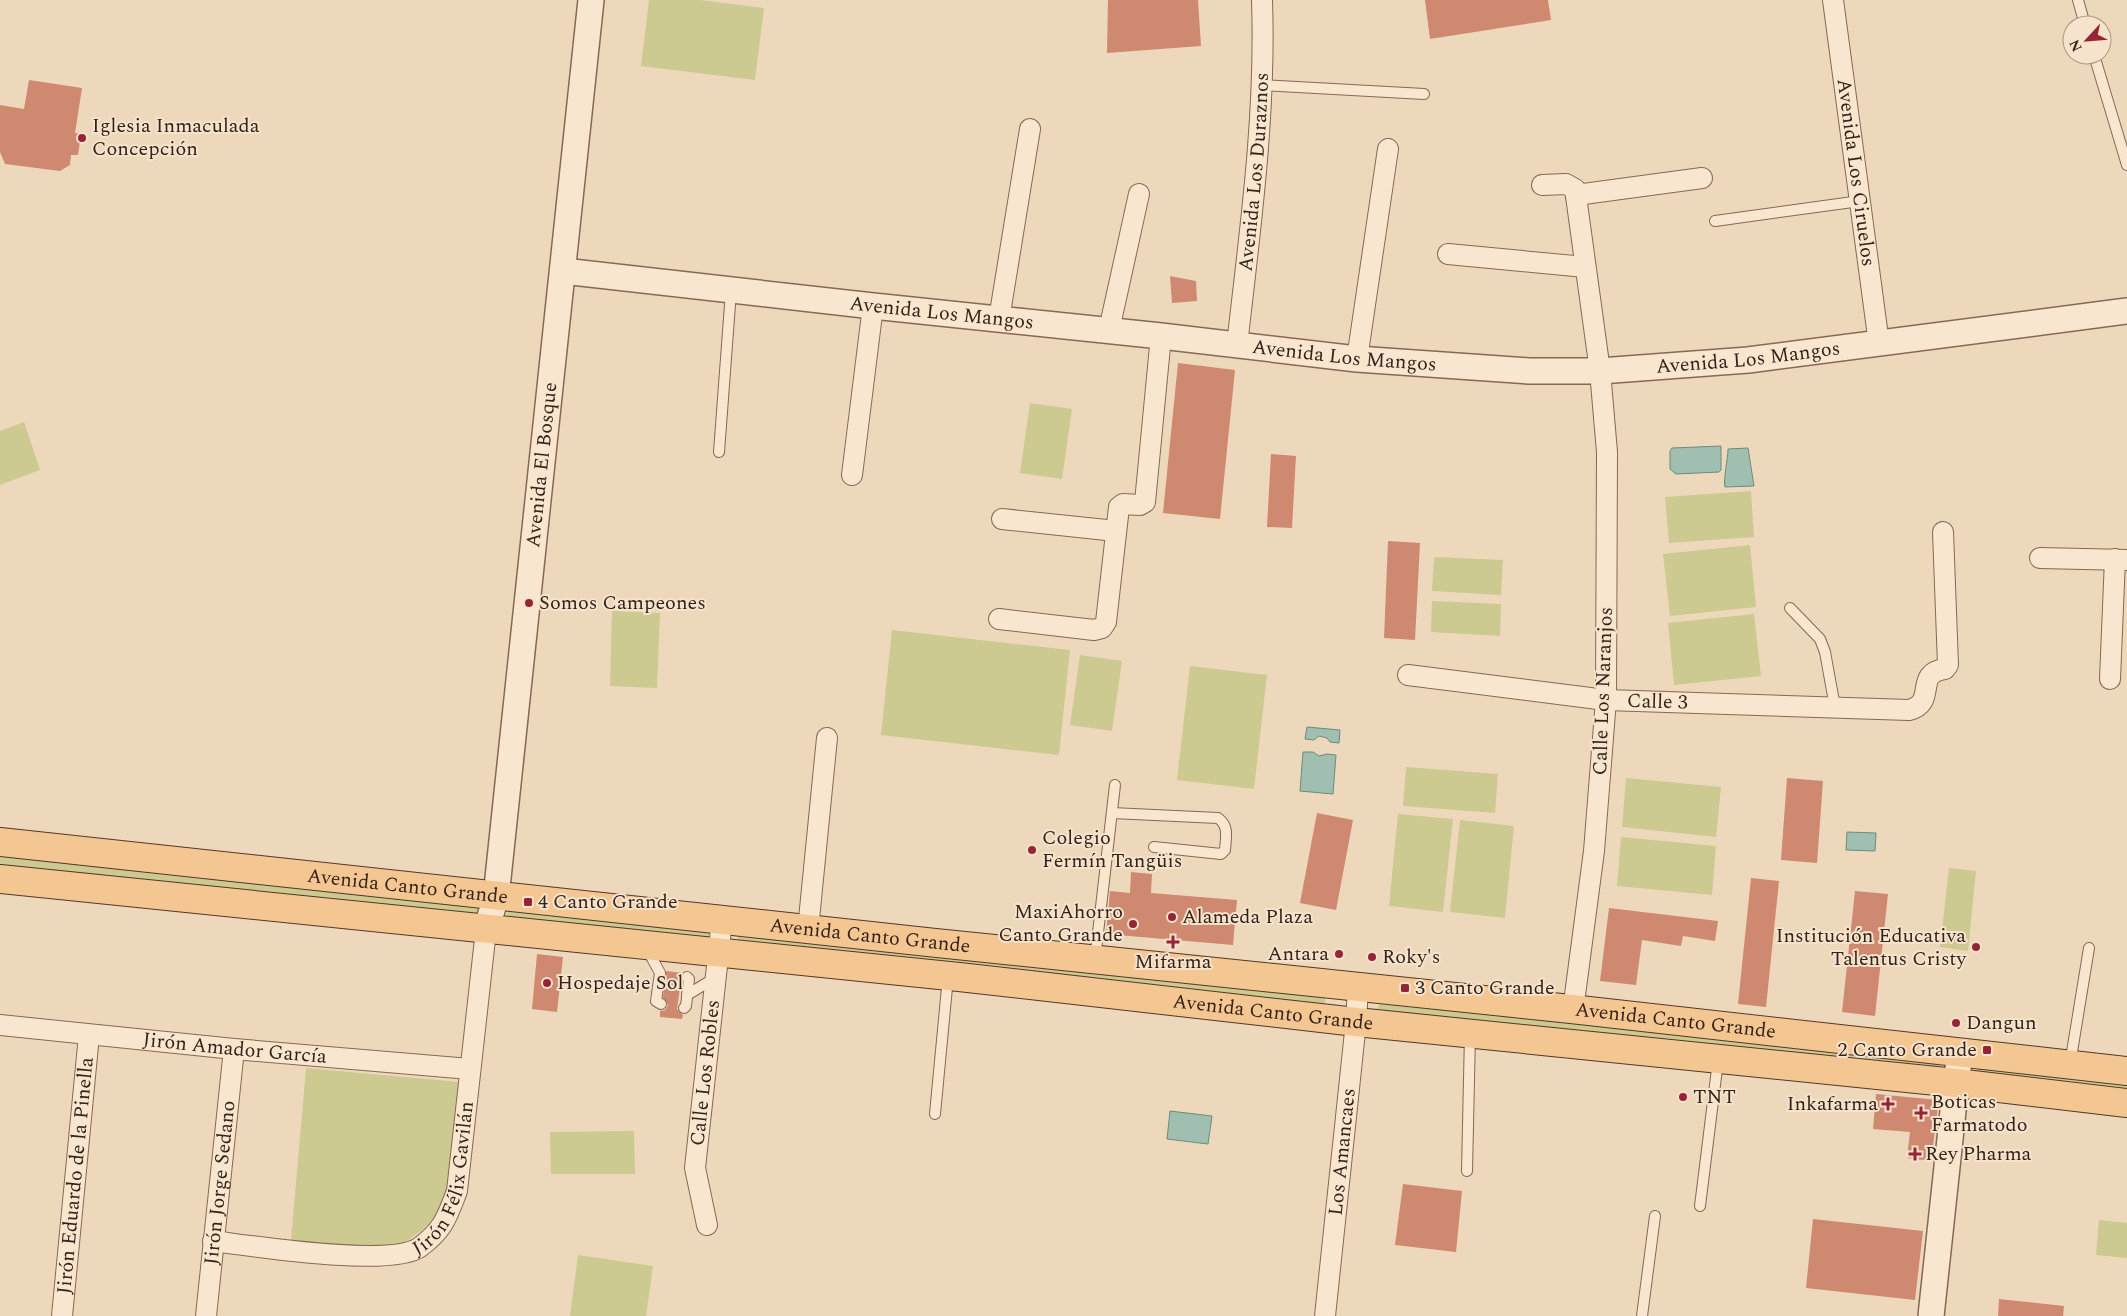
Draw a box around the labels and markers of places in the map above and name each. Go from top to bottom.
place label: Iglesia Inmaculada Concepción [92,111,260,164]
marker: Iglesia Inmaculada Concepción [76,132,88,144]
place label: Somos Campeones [539,588,706,618]
marker: Somos Campeones [523,597,535,609]
place label: Colegio Fermín Tangüis [1042,823,1182,876]
marker: Colegio Fermín Tangüis [1026,844,1038,856]
place label: 4 Canto Grande [538,887,678,917]
marker: 4 Canto Grande [522,896,534,908]
place label: MaxiAhorro Canto Grande [998,897,1123,950]
place label: Alameda Plaza [1182,902,1313,932]
marker: Alameda Plaza [1166,911,1178,923]
marker: MaxiAhorro Canto Grande [1127,918,1139,930]
place label: Institución Educativa Talentus Cristy [1776,921,1967,974]
marker: Mifarma [1167,936,1179,948]
place label: Antara [1268,939,1329,969]
marker: Institución Educativa Talentus Cristy [1970,941,1982,953]
place label: Roky's [1382,942,1440,972]
place label: Mifarma [1135,947,1212,977]
marker: Antara [1333,948,1345,960]
marker: Roky's [1366,951,1378,963]
place label: Hospedaje Sol [557,968,683,998]
place label: 3 Canto Grande [1415,973,1555,1003]
marker: Hospedaje Sol [541,977,553,989]
marker: 3 Canto Grande [1399,982,1411,994]
place label: Dangun [1966,1008,2037,1038]
marker: Dangun [1950,1017,1962,1029]
place label: 2 Canto Grande [1837,1035,1977,1065]
marker: 2 Canto Grande [1981,1044,1993,1056]
place label: TNT [1693,1082,1736,1112]
place label: Boticas Farmatodo [1931,1087,2027,1140]
place label: Inkafarma [1787,1089,1878,1119]
marker: TNT [1677,1091,1689,1103]
marker: Inkafarma [1882,1098,1894,1110]
marker: Boticas Farmatodo [1915,1107,1927,1119]
place label: Rey Pharma [1925,1139,2032,1169]
marker: Rey Pharma [1909,1148,1921,1160]

